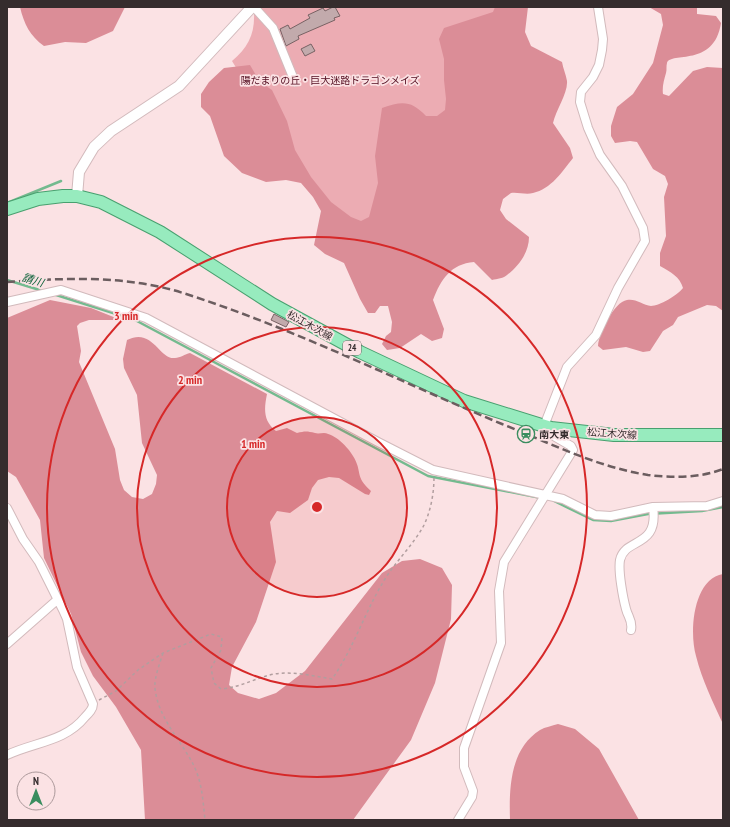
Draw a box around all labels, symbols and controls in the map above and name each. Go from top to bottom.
park label: 陽だまりの丘・巨大迷路ドラゴンメイズ [240,74,420,87]
water label: 請川 [20,270,47,290]
text: 3 min [114,308,138,323]
street label: 松江木次線 [285,308,335,343]
road number: 24 [343,341,361,355]
text: 2 min [178,372,202,387]
station icon: 南大東 [516,424,536,444]
street label: 松江木次線 [587,425,637,442]
place label: 南大東 [539,428,570,441]
text: 1 min [241,436,265,451]
centre of rings [310,500,324,514]
north arrow [16,771,56,811]
text: N [33,774,39,788]

